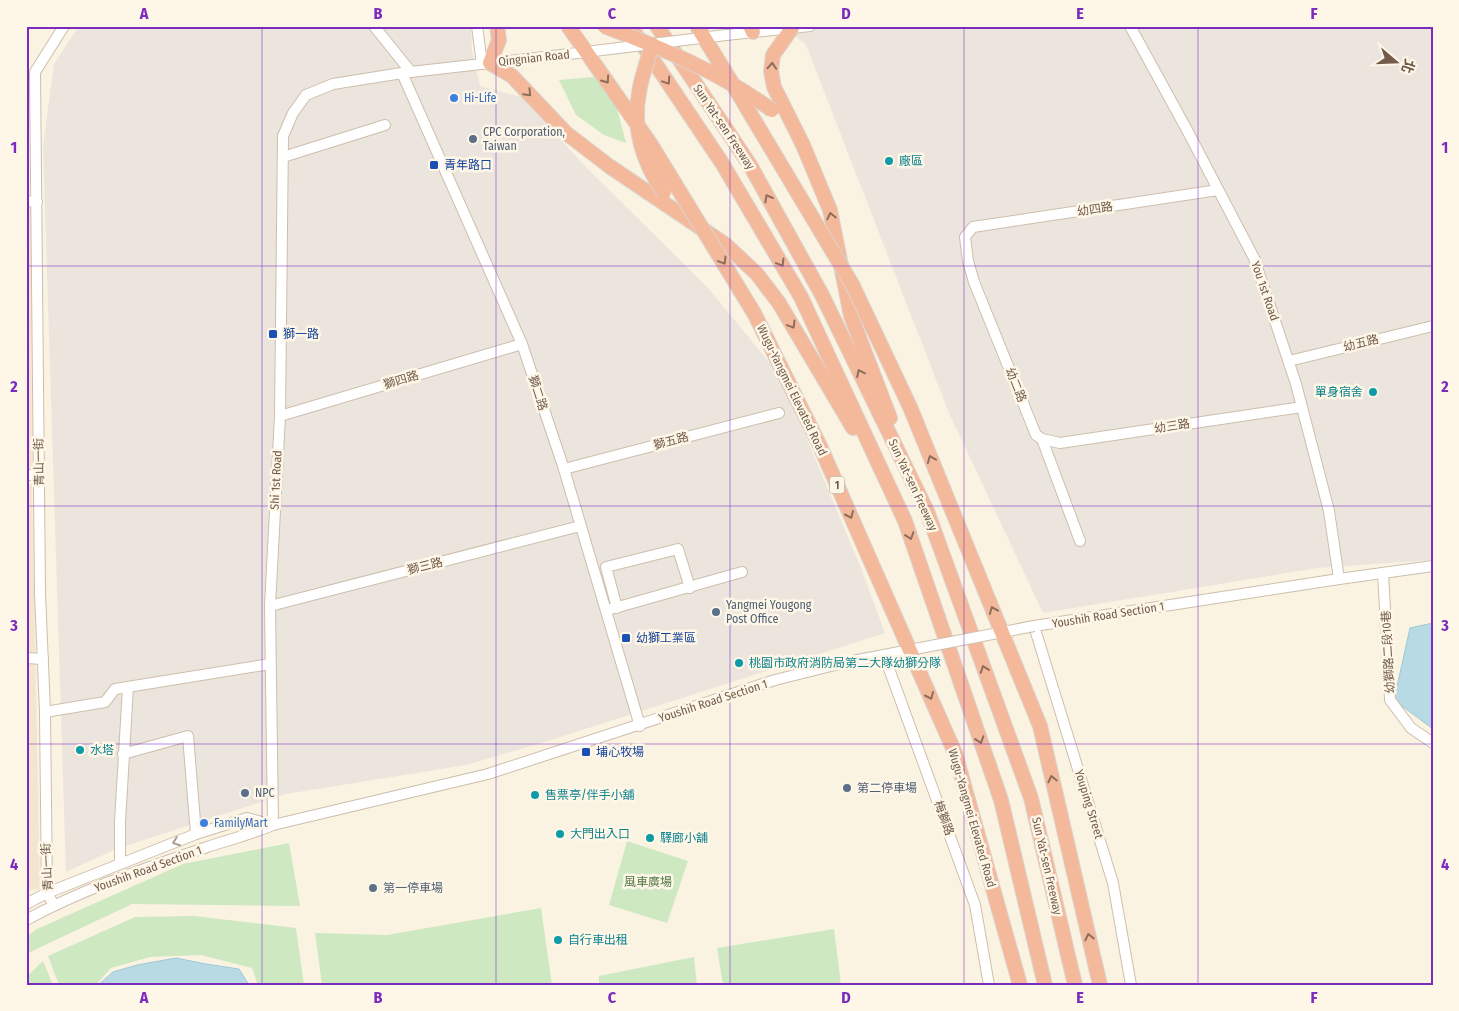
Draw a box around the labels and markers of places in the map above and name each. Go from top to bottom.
place label: Hi-Life [464,91,497,105]
marker: Hi-Life [448,92,460,104]
place label: CPC Corporation, Taiwan [483,125,565,153]
marker: CPC Corporation, Taiwan [467,133,479,145]
place label: 廠區 [899,154,923,168]
marker: 廠區 [883,155,895,167]
place label: 青年路口 [444,158,492,172]
marker: 青年路口 [428,159,440,171]
place label: 獅一路 [283,327,319,341]
marker: 獅一路 [267,328,279,340]
place label: 單身宿舍 [1315,385,1363,399]
marker: 單身宿舍 [1367,386,1379,398]
place label: Yangmei Yougong Post Office [726,598,812,626]
marker: Yangmei Yougong Post Office [710,606,722,618]
place label: 幼獅工業區 [636,631,696,645]
marker: 幼獅工業區 [620,632,632,644]
place label: 桃園市政府消防局第二大隊幼獅分隊 [749,656,941,670]
marker: 桃園市政府消防局第二大隊幼獅分隊 [733,657,745,669]
place label: 水塔 [90,743,114,757]
marker: 水塔 [74,744,86,756]
place label: 埔心牧場 [596,745,644,759]
marker: 埔心牧場 [580,746,592,758]
place label: 第二停車場 [857,781,917,795]
marker: 第二停車場 [841,782,853,794]
place label: NPC [255,786,275,800]
marker: NPC [239,787,251,799]
place label: 售票亭/伴手小舖 [545,788,635,802]
marker: 售票亭/伴手小舖 [529,789,541,801]
place label: FamilyMart [214,816,268,830]
marker: FamilyMart [198,817,210,829]
place label: 大門出入口 [570,827,630,841]
marker: 大門出入口 [554,828,566,840]
place label: 驛廊小舖 [660,831,708,845]
marker: 驛廊小舖 [644,832,656,844]
place label: 第一停車場 [383,881,443,895]
marker: 第一停車場 [367,882,379,894]
place label: 自行車出租 [568,933,628,947]
marker: 自行車出租 [552,934,564,946]

